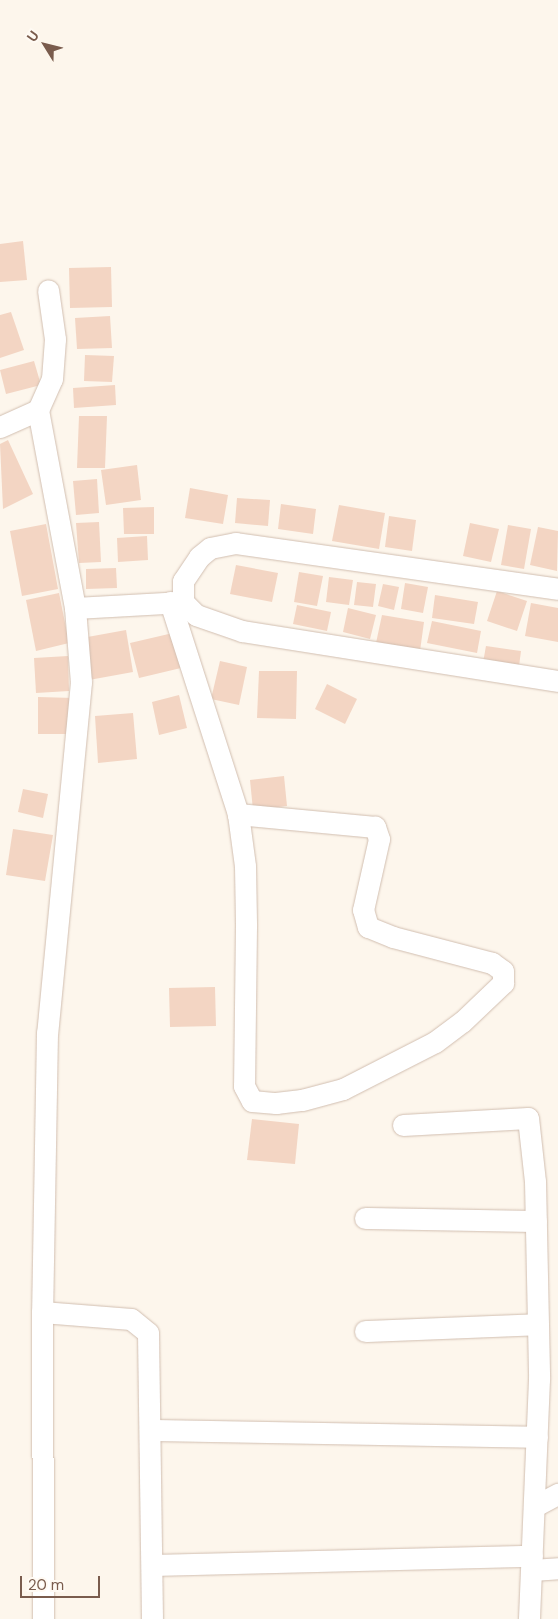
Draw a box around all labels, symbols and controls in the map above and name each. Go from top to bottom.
north arrow [20,20,70,70]
text: U [23,27,43,45]
scale bar [22,1566,102,1598]
text: 20 m [28,1575,64,1595]

